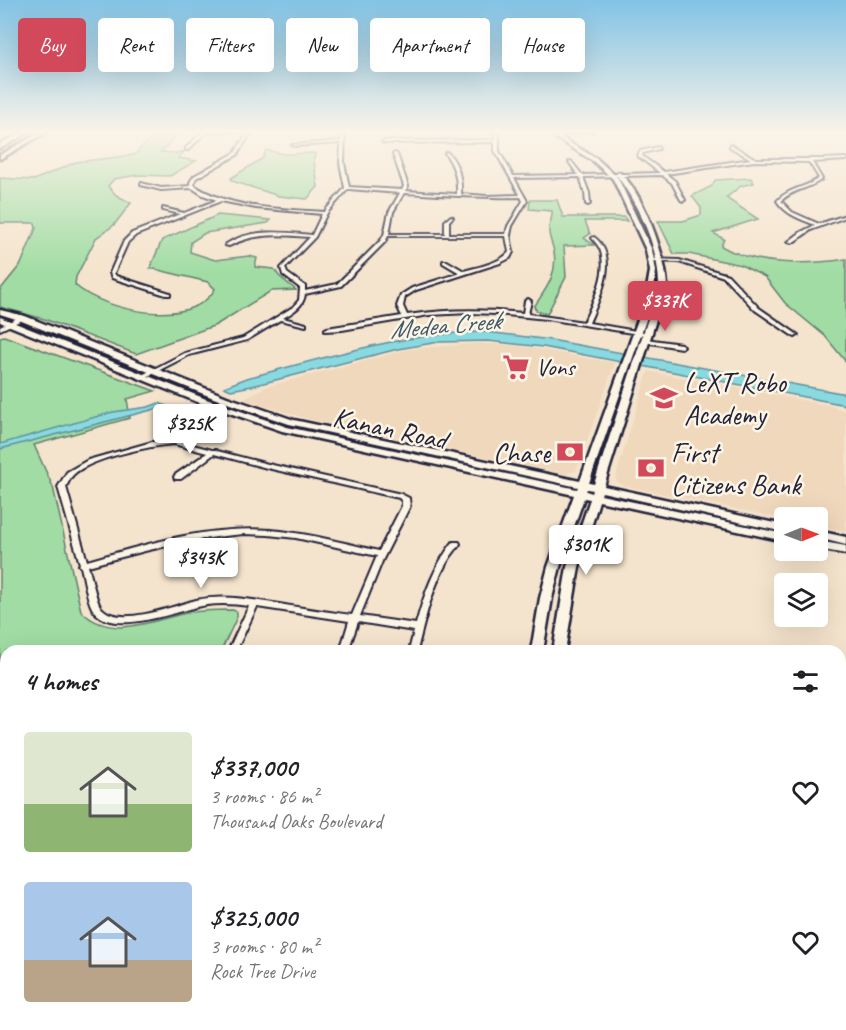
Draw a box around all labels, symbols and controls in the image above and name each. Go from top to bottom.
chip: Buy [18,18,86,72]
chip: Rent [98,18,174,72]
chip: Filters [186,18,274,72]
chip: New [286,18,358,72]
chip: Apartment [370,18,490,72]
chip: House [502,18,585,72]
pin: $337K [623,281,707,332]
text: $337K [642,288,688,313]
water label: Medea Creek [388,303,507,346]
supermarket icon: Vons [501,352,531,382]
place label: Vons [536,352,576,382]
place label: LeXT Robo Academy [684,365,788,432]
school or university icon: LeXT Robo Academy [649,383,679,413]
street label: Kanan Road [330,399,454,458]
pin: $325K [148,404,232,455]
text: $325K [167,411,213,436]
place label: Chase [493,435,552,470]
place label: First Citizens Bank [671,435,802,502]
bank icon: Chase [555,437,585,467]
bank icon: First Citizens Bank [636,453,666,483]
north arrow [774,507,828,561]
map controls [774,507,828,627]
pin: $301K [544,525,628,576]
text: $301K [563,532,609,557]
pin: $343K [159,538,243,589]
text: $343K [178,545,224,570]
button: layers [774,573,828,627]
text: 4 homes [24,665,97,698]
icon: filters [789,665,822,698]
text: $337,000 [210,751,297,784]
icon: home [72,756,144,828]
icon: heart [789,776,822,809]
text: 3 rooms · 86 m² [210,784,318,809]
text: Thousand Oaks Boulevard [210,809,382,834]
text: $325,000 [210,901,297,934]
icon: home [72,906,144,978]
icon: heart [789,926,822,959]
text: 3 rooms · 80 m² [210,934,318,959]
text: Rock Tree Drive [210,959,315,984]

